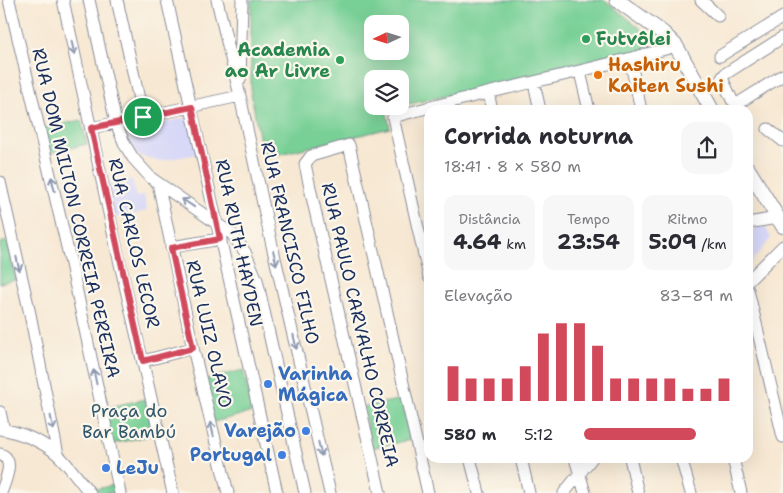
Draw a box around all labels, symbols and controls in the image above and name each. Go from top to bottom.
north arrow [364,15,409,60]
map controls [364,15,409,115]
place label: Futvôlei [596,27,671,51]
marker: Futvôlei [580,33,592,45]
place label: Academia ao Ar Livre [225,38,331,83]
one-way arrow [69,39,79,55]
street label: RUA DOM MILTON CORREIA PEREIRA [26,46,126,380]
place label: Hashiru Kaiten Sushi [608,53,724,98]
marker: Academia ao Ar Livre [334,54,346,66]
marker: Hashiru Kaiten Sushi [592,69,604,81]
button: layers [364,70,409,115]
pin [122,96,164,138]
icon: arrive [129,103,157,131]
text: Corrida noturna [444,122,633,151]
button: share [681,122,733,174]
street label: RUA FRANCISCO FILHO [255,139,325,347]
street label: RUA CARLOS LECOR [103,156,165,330]
text: 18:41 · 8 × 580 m [444,156,581,177]
street label: RUA RUTH HAYDEN [210,157,268,329]
one-way arrow [48,177,57,193]
street label: RUA PAULO CARVALHO CORREIA [316,181,404,469]
one-way arrow [182,198,196,208]
text: Distância [459,210,520,228]
text: Tempo [567,210,610,228]
text: Ritmo [668,210,707,228]
text: 4.64 [453,228,501,256]
text: 23:54 [557,228,620,256]
text: 5:09 [649,228,697,256]
text: km [501,235,526,253]
text: /km [697,235,726,253]
one-way arrow [271,250,280,266]
one-way arrow [14,255,23,271]
street label: RUA LUIZ OLAVO [180,258,238,410]
text: Elevação [444,285,513,306]
text: 83–89 m [659,285,733,306]
one-way arrow [291,333,300,349]
place label: Varinha Mágica [278,362,353,407]
one-way arrow [90,369,100,385]
marker: Varinha Mágica [262,378,274,390]
park label: Praça do Bar Bambú [82,399,176,444]
one-way arrow [48,415,57,431]
place label: Varejão [224,419,296,443]
one-way arrow [207,421,216,437]
text: 580 m [444,424,496,445]
text: 5:12 [524,424,554,445]
marker: Varejão [300,425,312,437]
one-way arrow [316,441,325,457]
place label: Portugal [190,443,272,467]
marker: Portugal [276,449,288,461]
place label: LeJu [116,456,159,480]
marker: LeJu [100,462,112,474]

